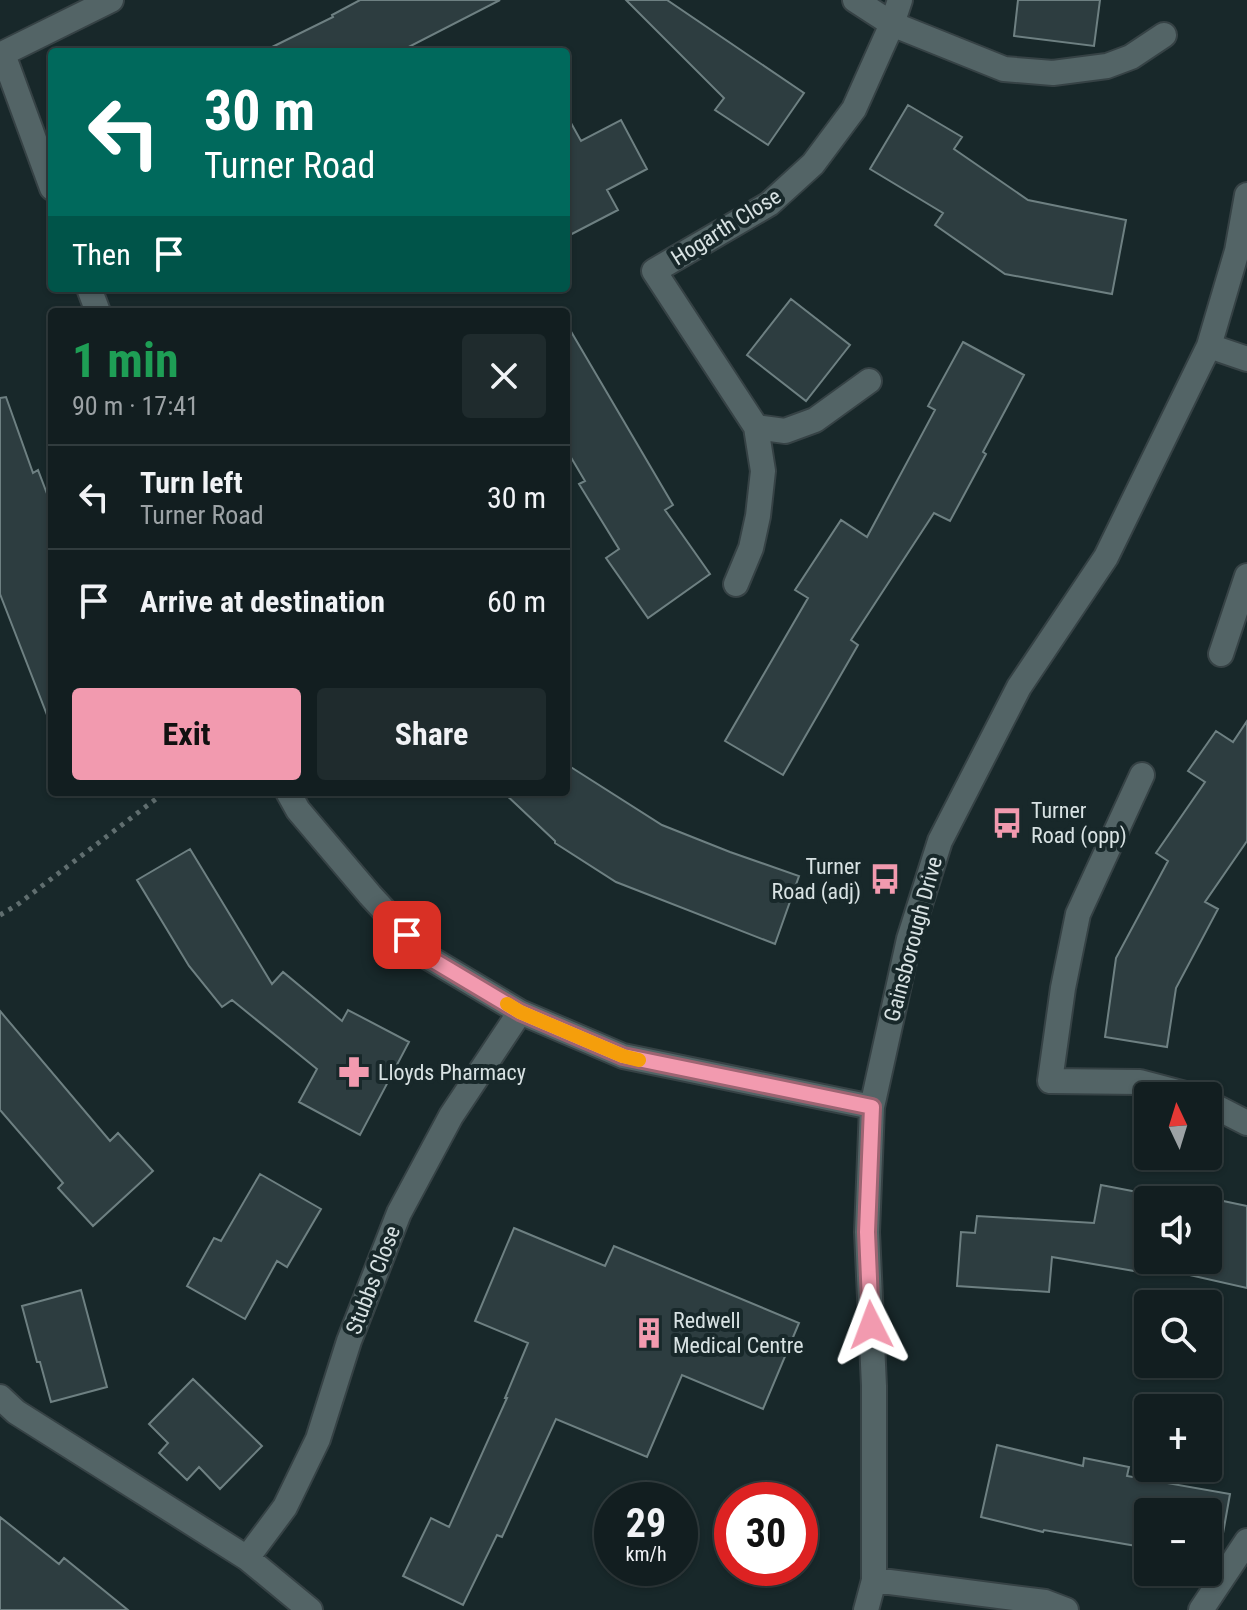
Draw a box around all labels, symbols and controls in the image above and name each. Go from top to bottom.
text: 30 m [204,78,315,144]
icon: left [72,80,176,184]
text: Turner Road [204,145,375,187]
street label: Hogarth Close [667,183,785,271]
icon: arrive [147,232,191,276]
text: Then [72,237,131,272]
text: 1 min [72,332,179,389]
button: close [462,334,546,418]
text: 90 m · 17:41 [72,391,199,421]
text: Turn left [140,465,243,500]
icon: left [72,475,116,519]
text: 30 m [487,480,546,515]
text: Turner Road [140,500,264,530]
icon: arrive [72,579,116,623]
text: Arrive at destination [140,584,385,619]
text: 60 m [487,584,546,619]
button: Exit [72,688,301,780]
button: Share [317,688,546,780]
place label: Turner Road (opp) [1031,798,1127,849]
bus stop icon: Turner Road (opp) [990,806,1024,840]
place label: Turner Road (adj) [771,854,861,905]
street label: Gainsborough Drive [879,854,947,1024]
bus stop icon: Turner Road (adj) [868,862,902,896]
pin [373,901,441,969]
icon: arrive [385,913,429,957]
pharmacy icon: Lloyds Pharmacy [337,1055,371,1089]
place label: Lloyds Pharmacy [378,1060,526,1085]
north arrow [1134,1082,1222,1170]
map controls [1134,1082,1222,1586]
button: sound [1134,1186,1222,1274]
street label: Stubbs Close [341,1222,405,1338]
position arrow [829,1283,913,1367]
button: search [1134,1290,1222,1378]
place label: Redwell Medical Centre [673,1308,803,1358]
building icon: Redwell Medical Centre [632,1316,666,1350]
button: + [1134,1394,1222,1482]
speed limit sign: 30 [714,1482,818,1586]
button: − [1134,1498,1222,1586]
text: 29 [626,1500,666,1547]
text: km/h [625,1542,667,1566]

